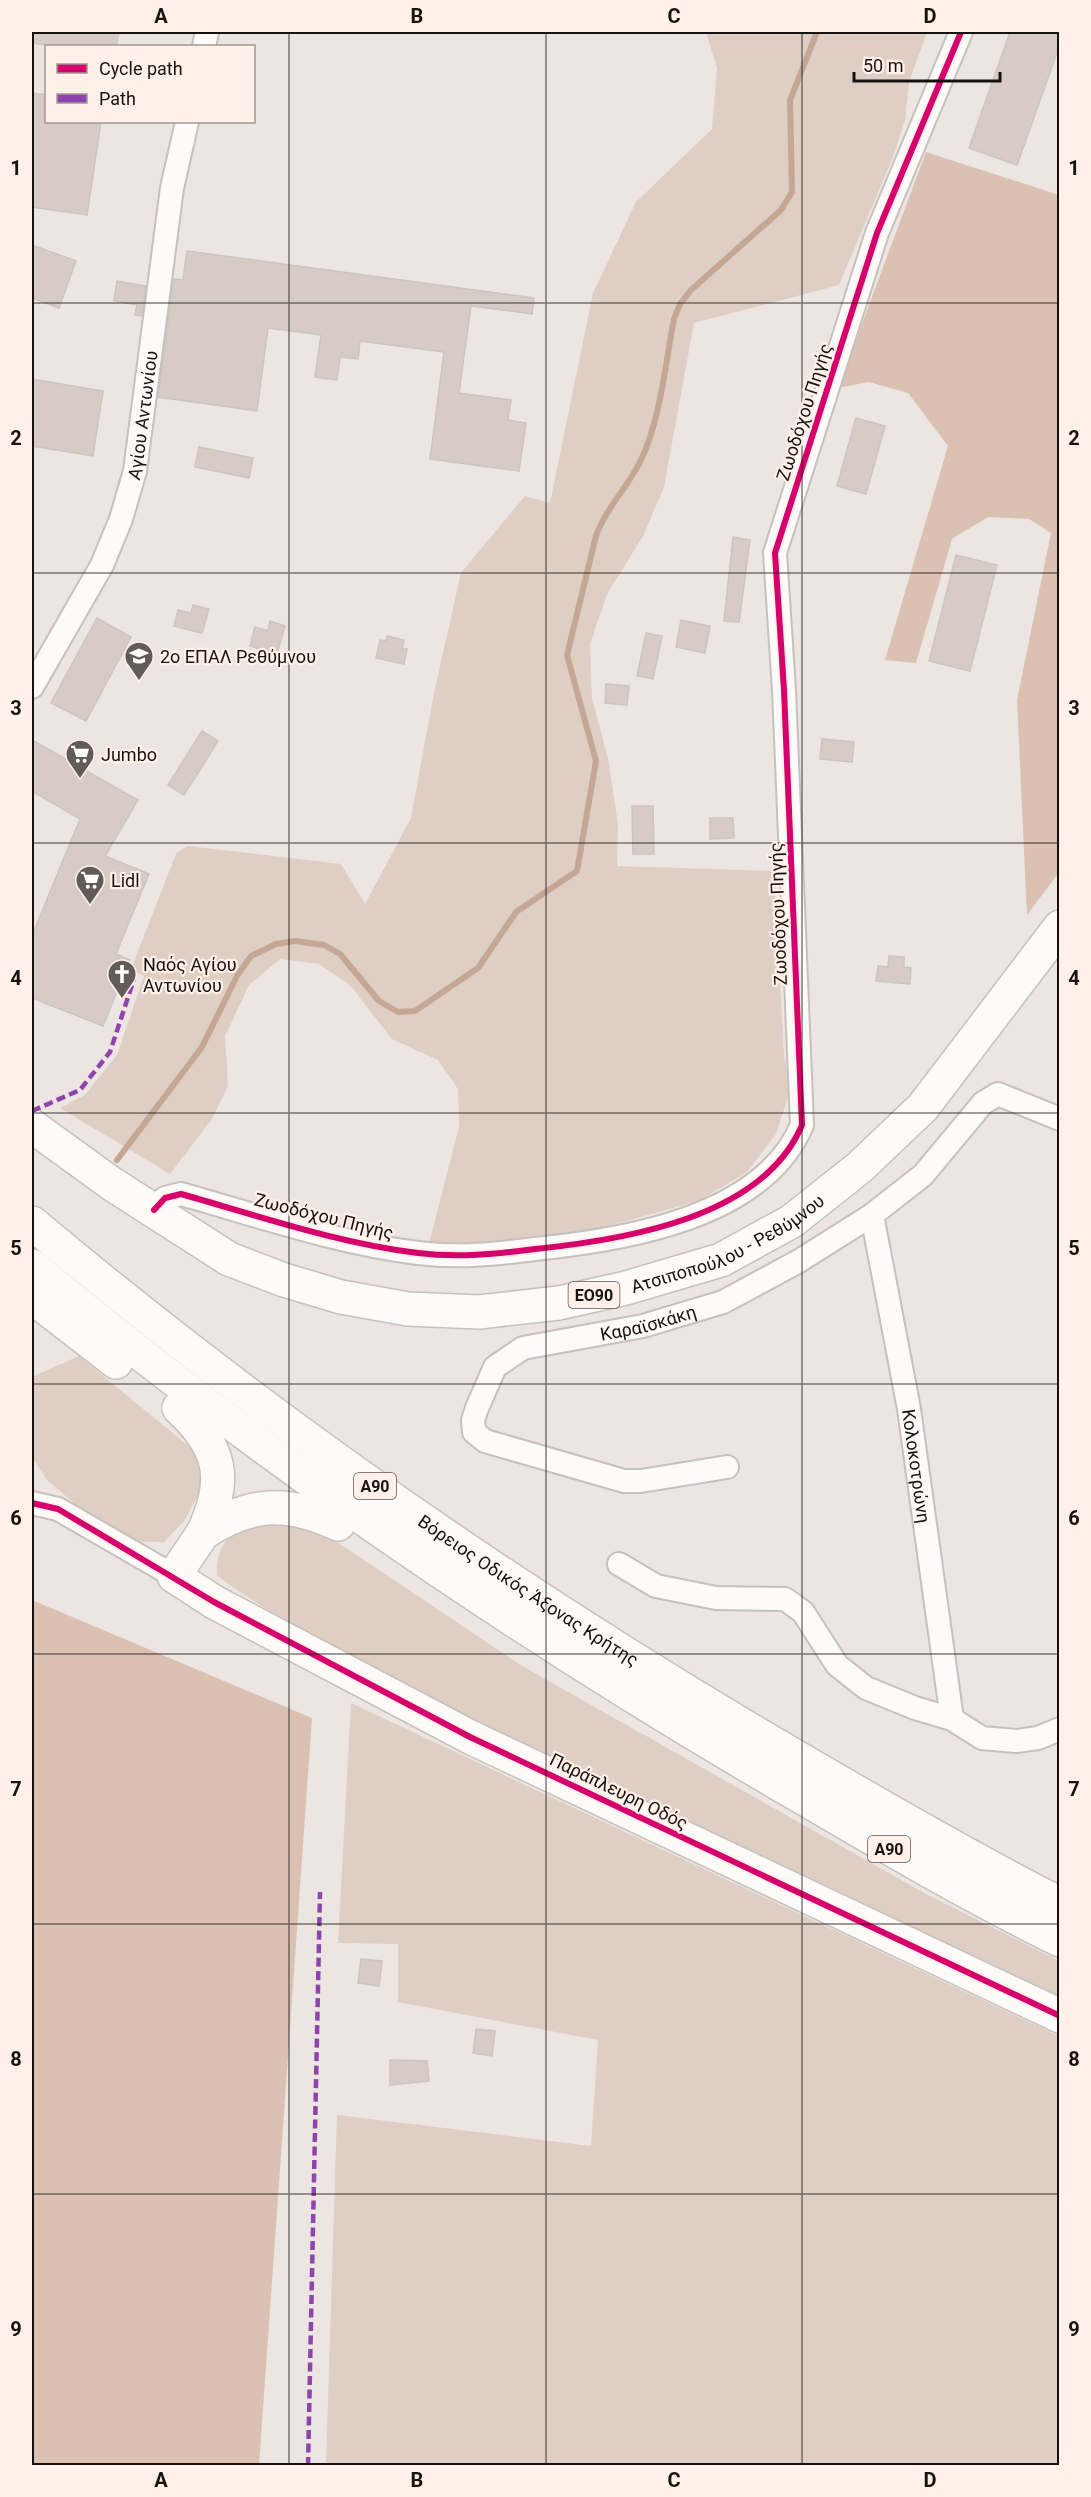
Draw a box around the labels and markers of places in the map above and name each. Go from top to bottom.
school or university icon: 2ο ΕΠΑΛ Ρεθύμνου [123,640,155,682]
place label: 2ο ΕΠΑΛ Ρεθύμνου [160,646,316,667]
supermarket icon: Jumbo [64,738,96,780]
place label: Jumbo [101,744,157,765]
supermarket icon: Lidl [74,864,106,906]
place label: Lidl [111,870,140,891]
place label: Ναός Αγίου Αντωνίου [143,954,237,996]
church icon: Ναός Αγίου Αντωνίου [106,958,138,1000]

